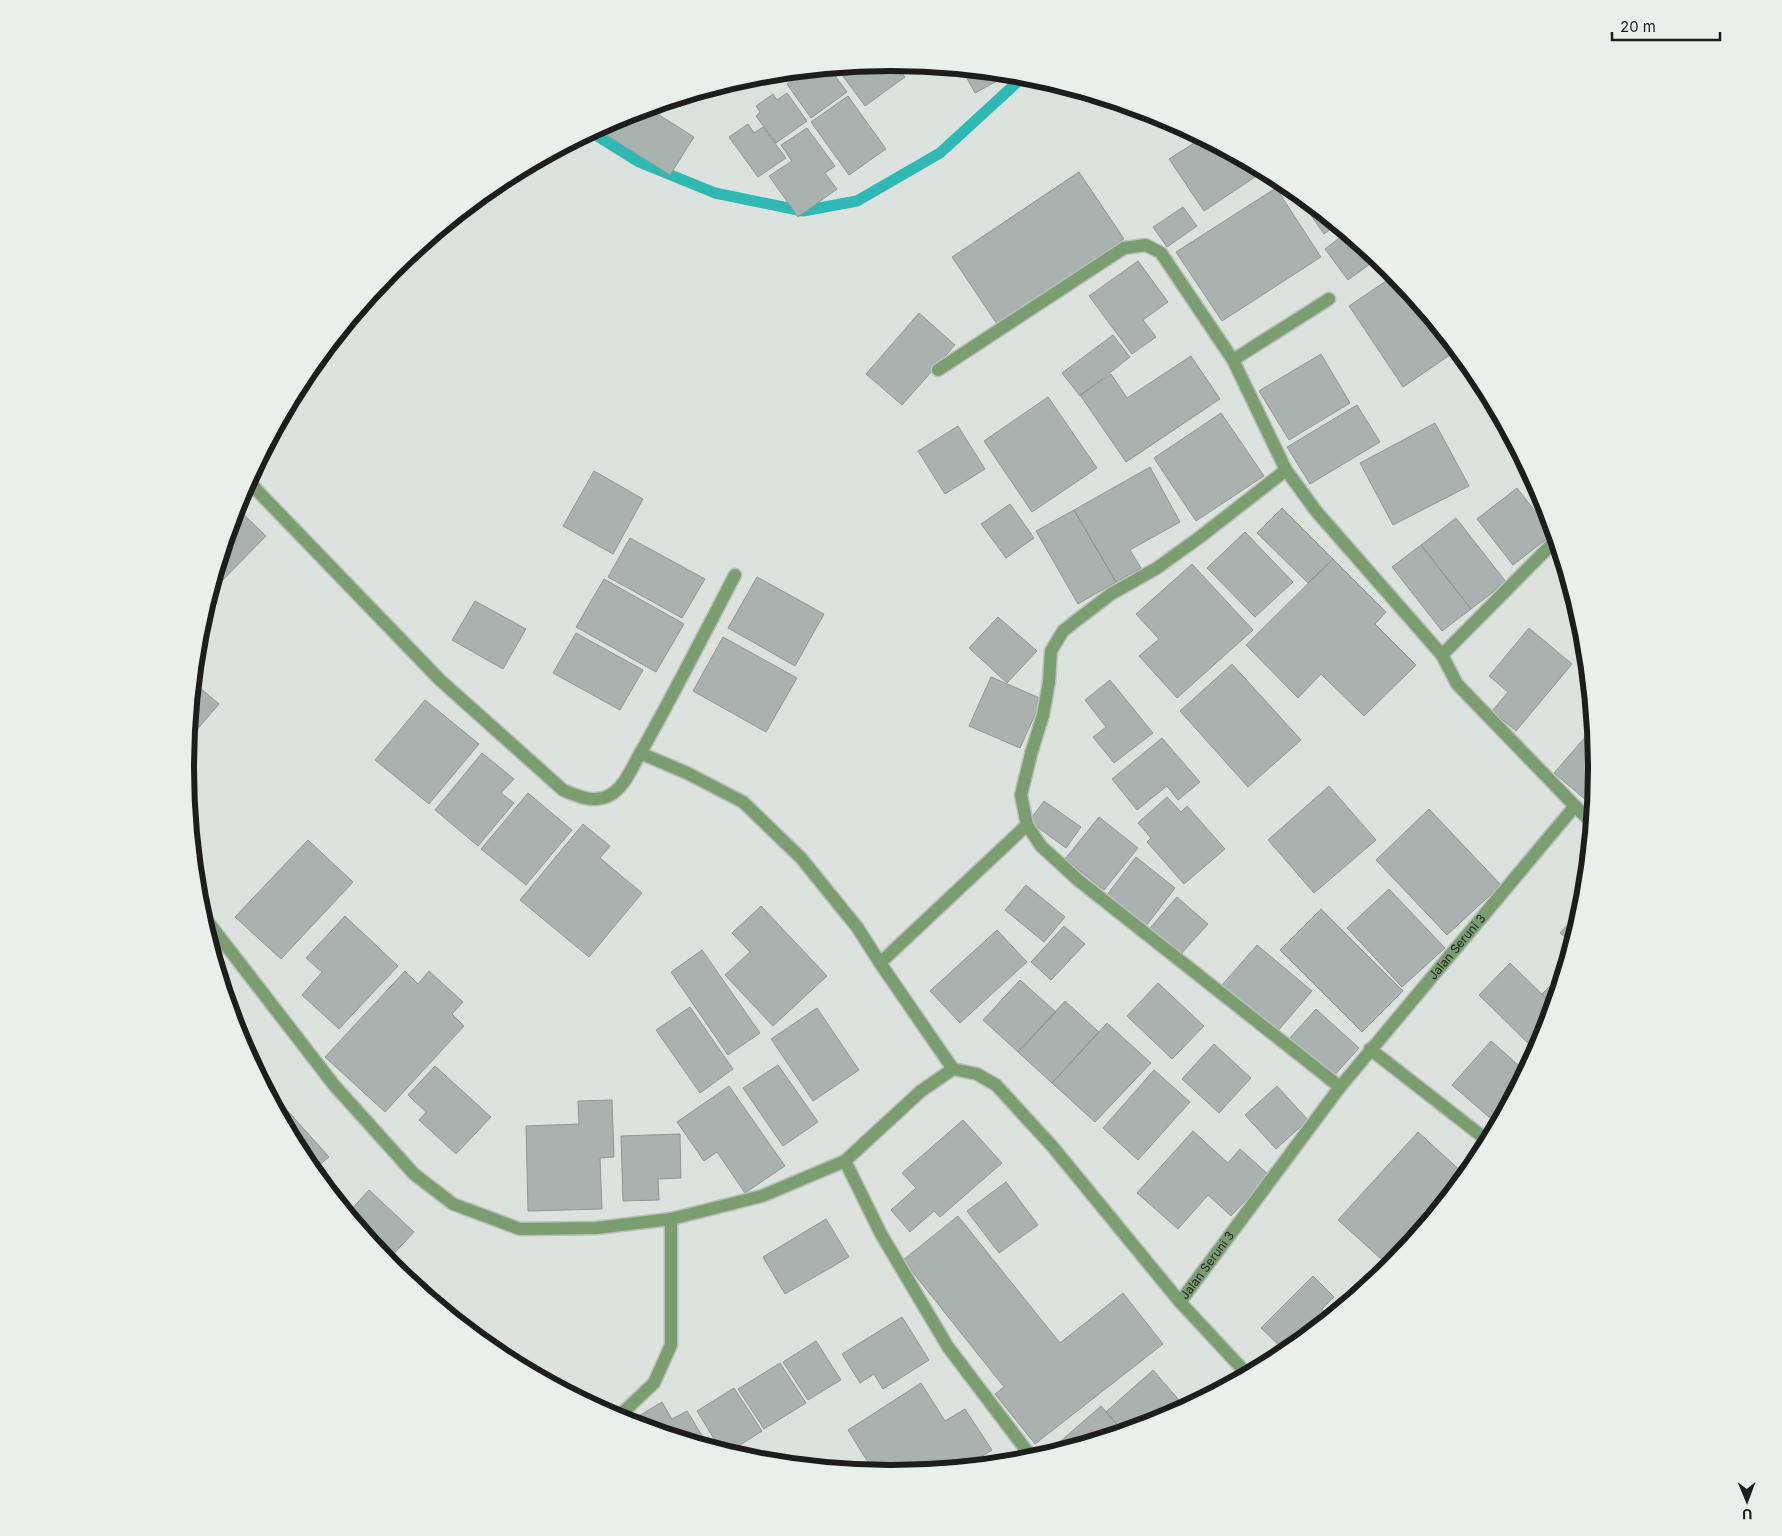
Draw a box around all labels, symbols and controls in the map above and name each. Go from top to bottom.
scale bar [1612,10,1720,42]
text: 20 m [1620,17,1656,36]
street label: Jalan Seruni 3 [1425,911,1488,982]
street label: Jalan Seruni 3 [1177,1228,1237,1302]
north arrow [1722,1476,1772,1526]
text: U [1742,1506,1753,1523]

